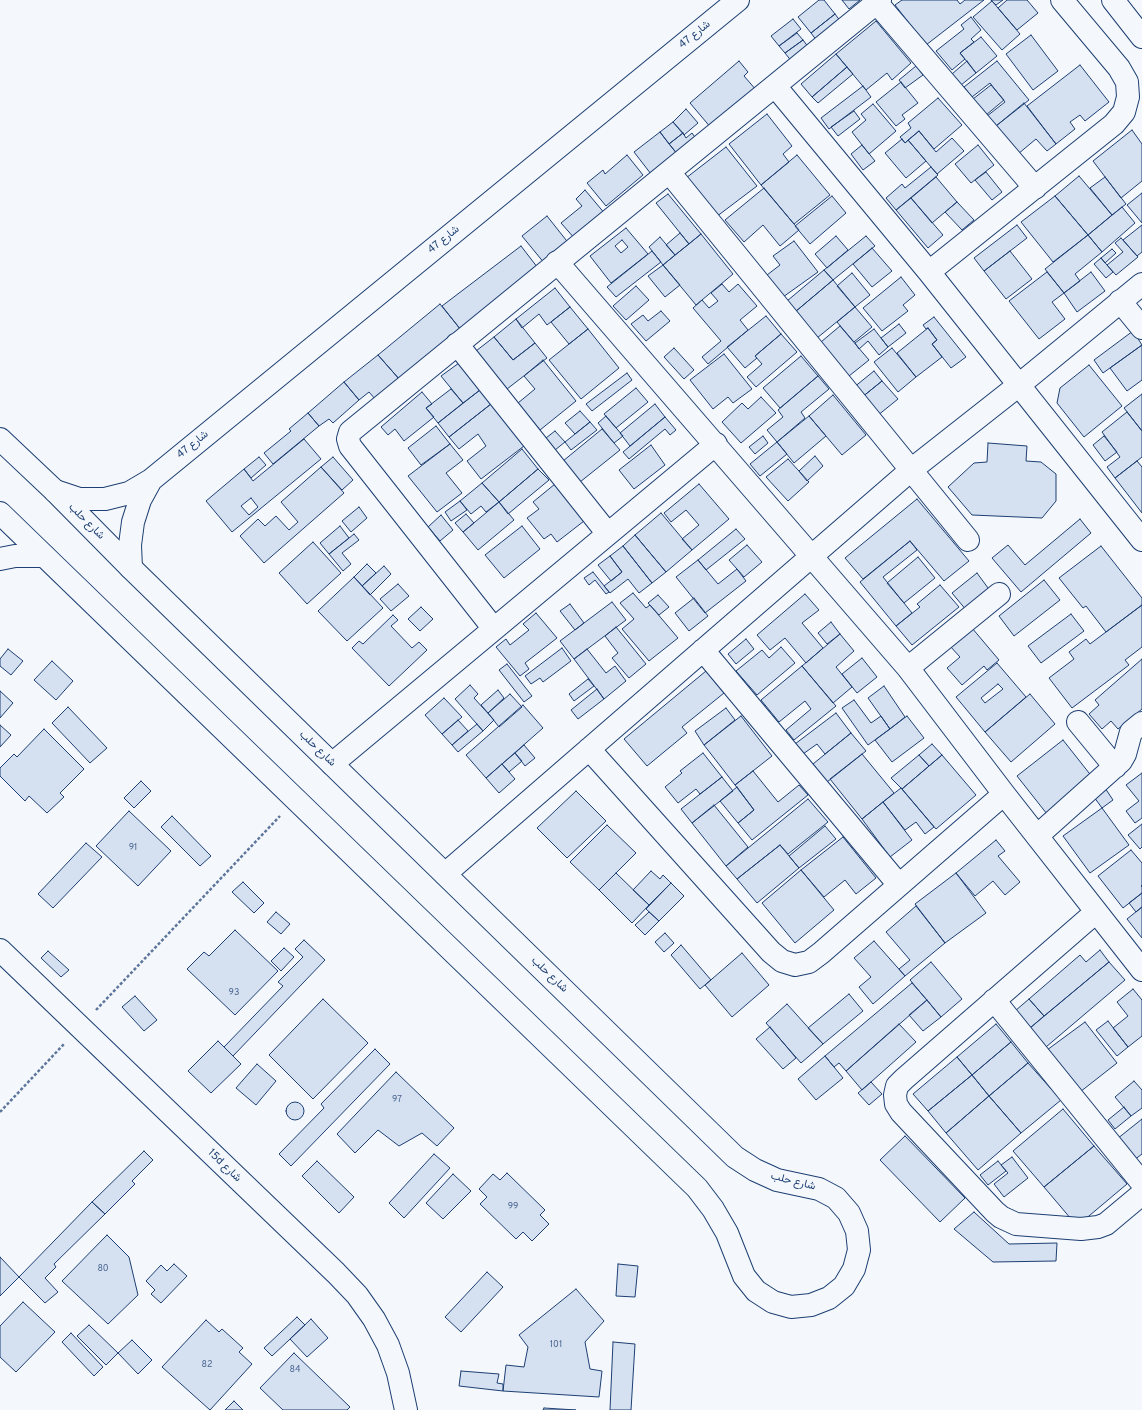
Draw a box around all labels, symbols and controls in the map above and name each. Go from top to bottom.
street label: شارع 47 [676,18,714,52]
street label: شارع 47 [425,223,463,257]
street label: شارع 47 [174,428,212,462]
street label: شارع حلب [65,501,107,543]
street label: شارع حلب [296,728,338,770]
house number: 91 [129,843,137,853]
street label: شارع حلب [528,954,570,996]
house number: 93 [229,988,239,998]
house number: 97 [392,1095,402,1105]
street label: 15d شارع [204,1147,244,1185]
street label: شارع حلب [769,1170,817,1194]
house number: 99 [508,1202,518,1212]
house number: 80 [97,1264,109,1274]
house number: 101 [550,1340,562,1350]
house number: 82 [202,1360,212,1370]
house number: 84 [289,1365,301,1375]

